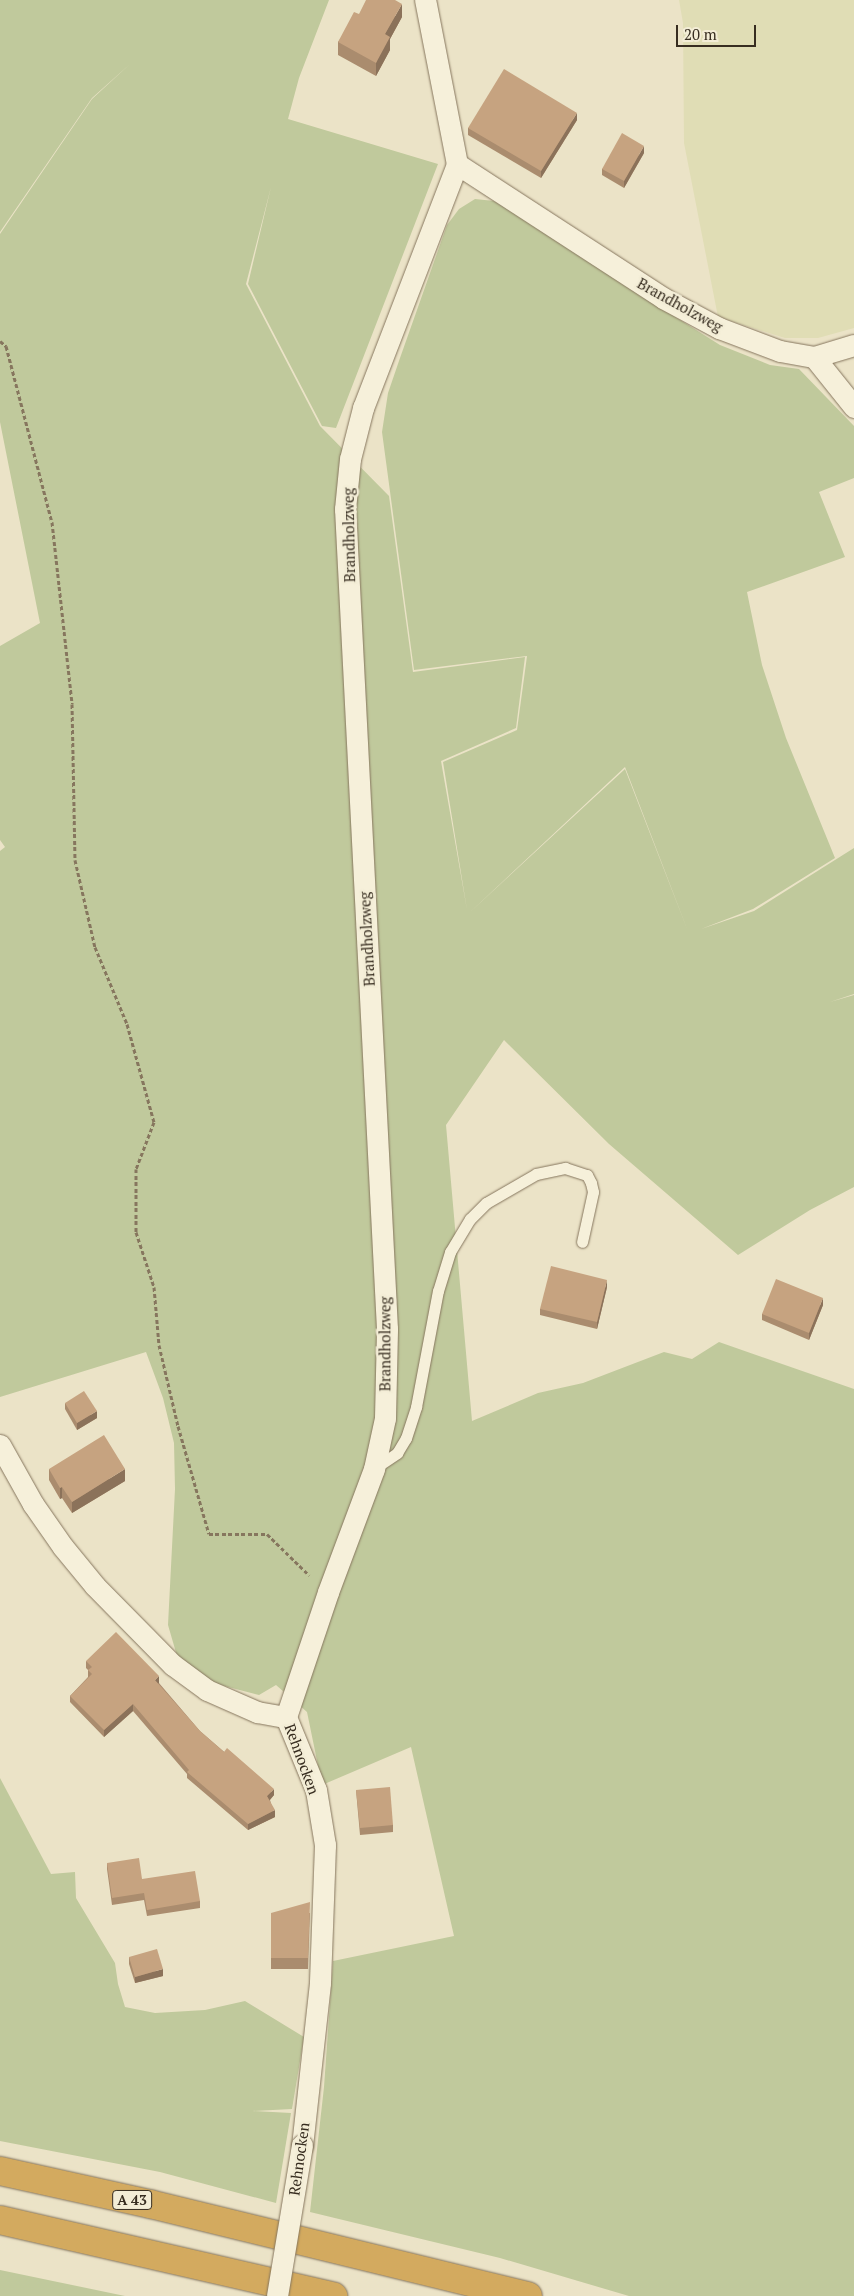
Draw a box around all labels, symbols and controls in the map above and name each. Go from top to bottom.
scale bar [679,15,759,47]
text: 20 m [684,24,717,44]
street label: Brandholzweg [634,274,726,336]
street label: Brandholzweg [339,487,359,583]
street label: Brandholzweg [356,891,378,987]
street label: Brandholzweg [376,1297,394,1391]
street label: Rehnocken [281,1721,323,1797]
street label: Rehnocken [285,2121,313,2197]
road number: A 43 [112,2188,152,2212]

